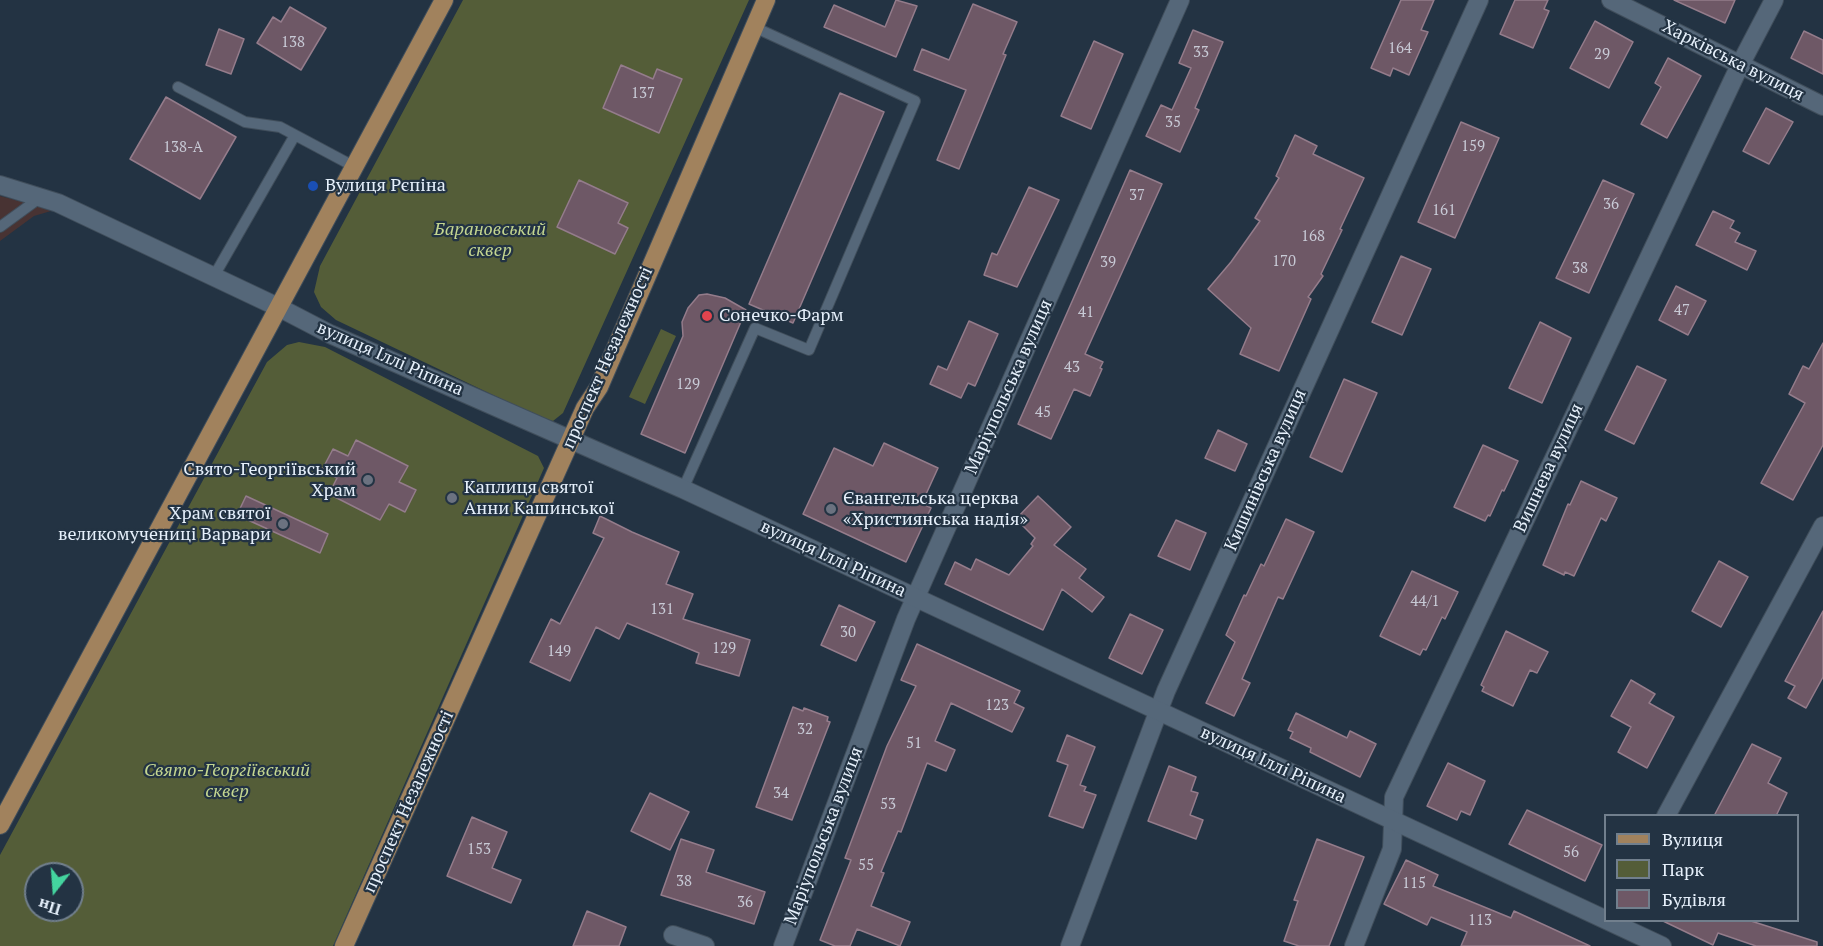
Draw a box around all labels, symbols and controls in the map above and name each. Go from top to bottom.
street label: Харківська вулиця [1658,16,1808,106]
house number: 138 [281,34,305,52]
house number: 164 [1388,40,1412,58]
house number: 33 [1193,44,1209,62]
house number: 29 [1594,46,1610,64]
house number: 137 [631,85,655,103]
house number: 35 [1165,114,1181,132]
house number: 159 [1461,138,1485,156]
house number: 138-А [163,139,203,157]
place label: Вулиця Рєпіна [325,175,446,197]
marker: Вулиця Рєпіна [306,179,320,193]
house number: 37 [1129,187,1145,205]
house number: 36 [1603,196,1619,214]
house number: 161 [1432,202,1456,220]
park label: Барановський сквер [434,219,546,262]
house number: 168 [1301,228,1325,246]
house number: 170 [1272,253,1296,271]
house number: 39 [1100,254,1116,272]
house number: 38 [1572,260,1588,278]
street label: проспект Незалежності [558,264,658,452]
street label: Маріупольська вулиця [961,296,1057,478]
house number: 47 [1674,302,1690,320]
house number: 41 [1078,304,1094,322]
place label: Сонечко-Фарм [719,305,844,327]
marker: Сонечко-Фарм [700,309,714,323]
street label: вулиця Іллі Ріпина [313,317,467,401]
house number: 43 [1064,359,1080,377]
house number: 129 [676,376,700,394]
street label: Кишинівська вулиця [1221,386,1311,554]
street label: Вишнева вулиця [1510,400,1588,536]
house number: 45 [1035,404,1051,422]
place label: Свято-Георгіївський Храм [183,459,356,502]
marker: Свято-Георгіївський Храм [361,473,375,487]
place label: Каплиця cвятої Анни Кашинської [464,477,615,520]
place label: Євангельська церква «Християнська надія» [843,488,1028,530]
marker: Каплиця cвятої Анни Кашинської [445,491,459,505]
marker: Євангельська церква «Християнська надія» [824,502,838,516]
place label: Храм святої великомучениці Варвари [58,503,271,546]
street label: вулиця Іллі Ріпина [757,516,909,602]
marker: Храм святої великомучениці Варвари [276,517,290,531]
house number: 44/1 [1410,593,1440,611]
house number: 131 [650,601,674,619]
house number: 30 [840,624,856,642]
house number: 129 [712,640,736,658]
house number: 149 [547,643,571,661]
house number: 123 [985,697,1009,715]
street label: проспект Незалежності [359,708,459,896]
house number: 32 [797,721,813,739]
street label: вулиця Іллі Ріпина [1197,722,1349,808]
house number: 51 [906,735,922,753]
street label: Маріупольська вулиця [780,744,868,928]
park label: Свято-Георгіївський сквер [144,760,310,802]
house number: 34 [773,785,789,803]
house number: 53 [880,796,896,814]
legend [1604,814,1799,922]
text: Вулиця [1662,827,1723,851]
house number: 153 [467,841,491,859]
house number: 56 [1563,844,1579,862]
house number: 55 [858,857,874,875]
text: Парк [1662,857,1704,881]
north arrow [24,862,84,922]
house number: 38 [676,873,692,891]
house number: 115 [1402,875,1426,893]
text: Будівля [1662,887,1726,911]
text: Пн [35,893,63,921]
house number: 36 [737,894,753,912]
house number: 113 [1468,912,1492,930]

